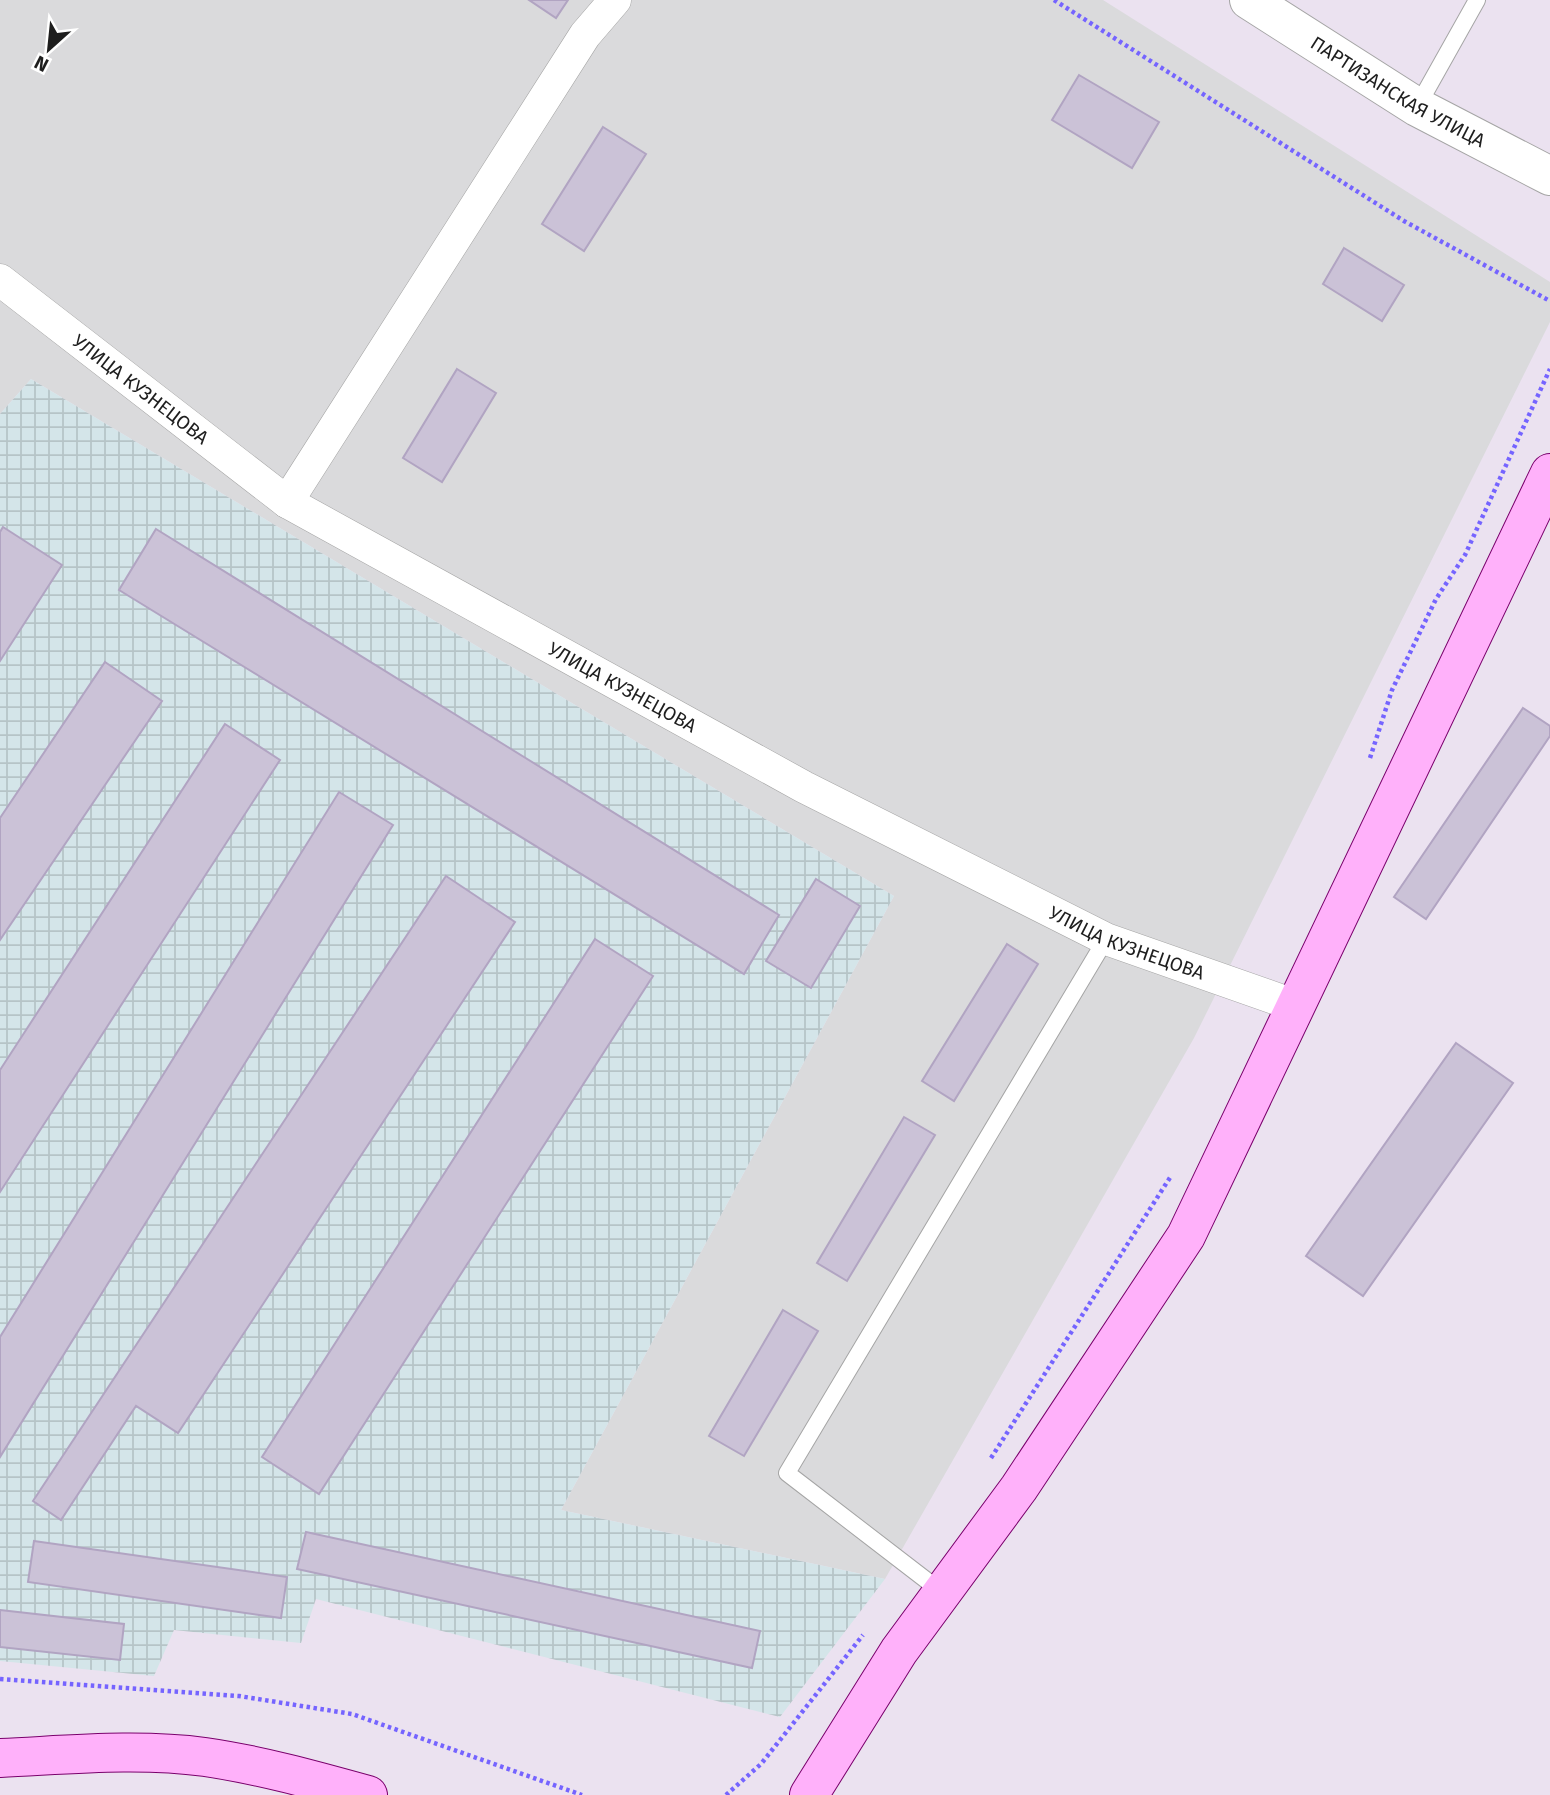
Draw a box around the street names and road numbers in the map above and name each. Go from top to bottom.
street label: ПАРТИЗАНСКАЯ УЛИЦА [1307,31,1489,152]
street label: УЛИЦА КУЗНЕЦОВА [68,329,213,449]
street label: УЛИЦА КУЗНЕЦОВА [544,637,701,737]
street label: УЛИЦА КУЗНЕЦОВА [1045,901,1208,984]

